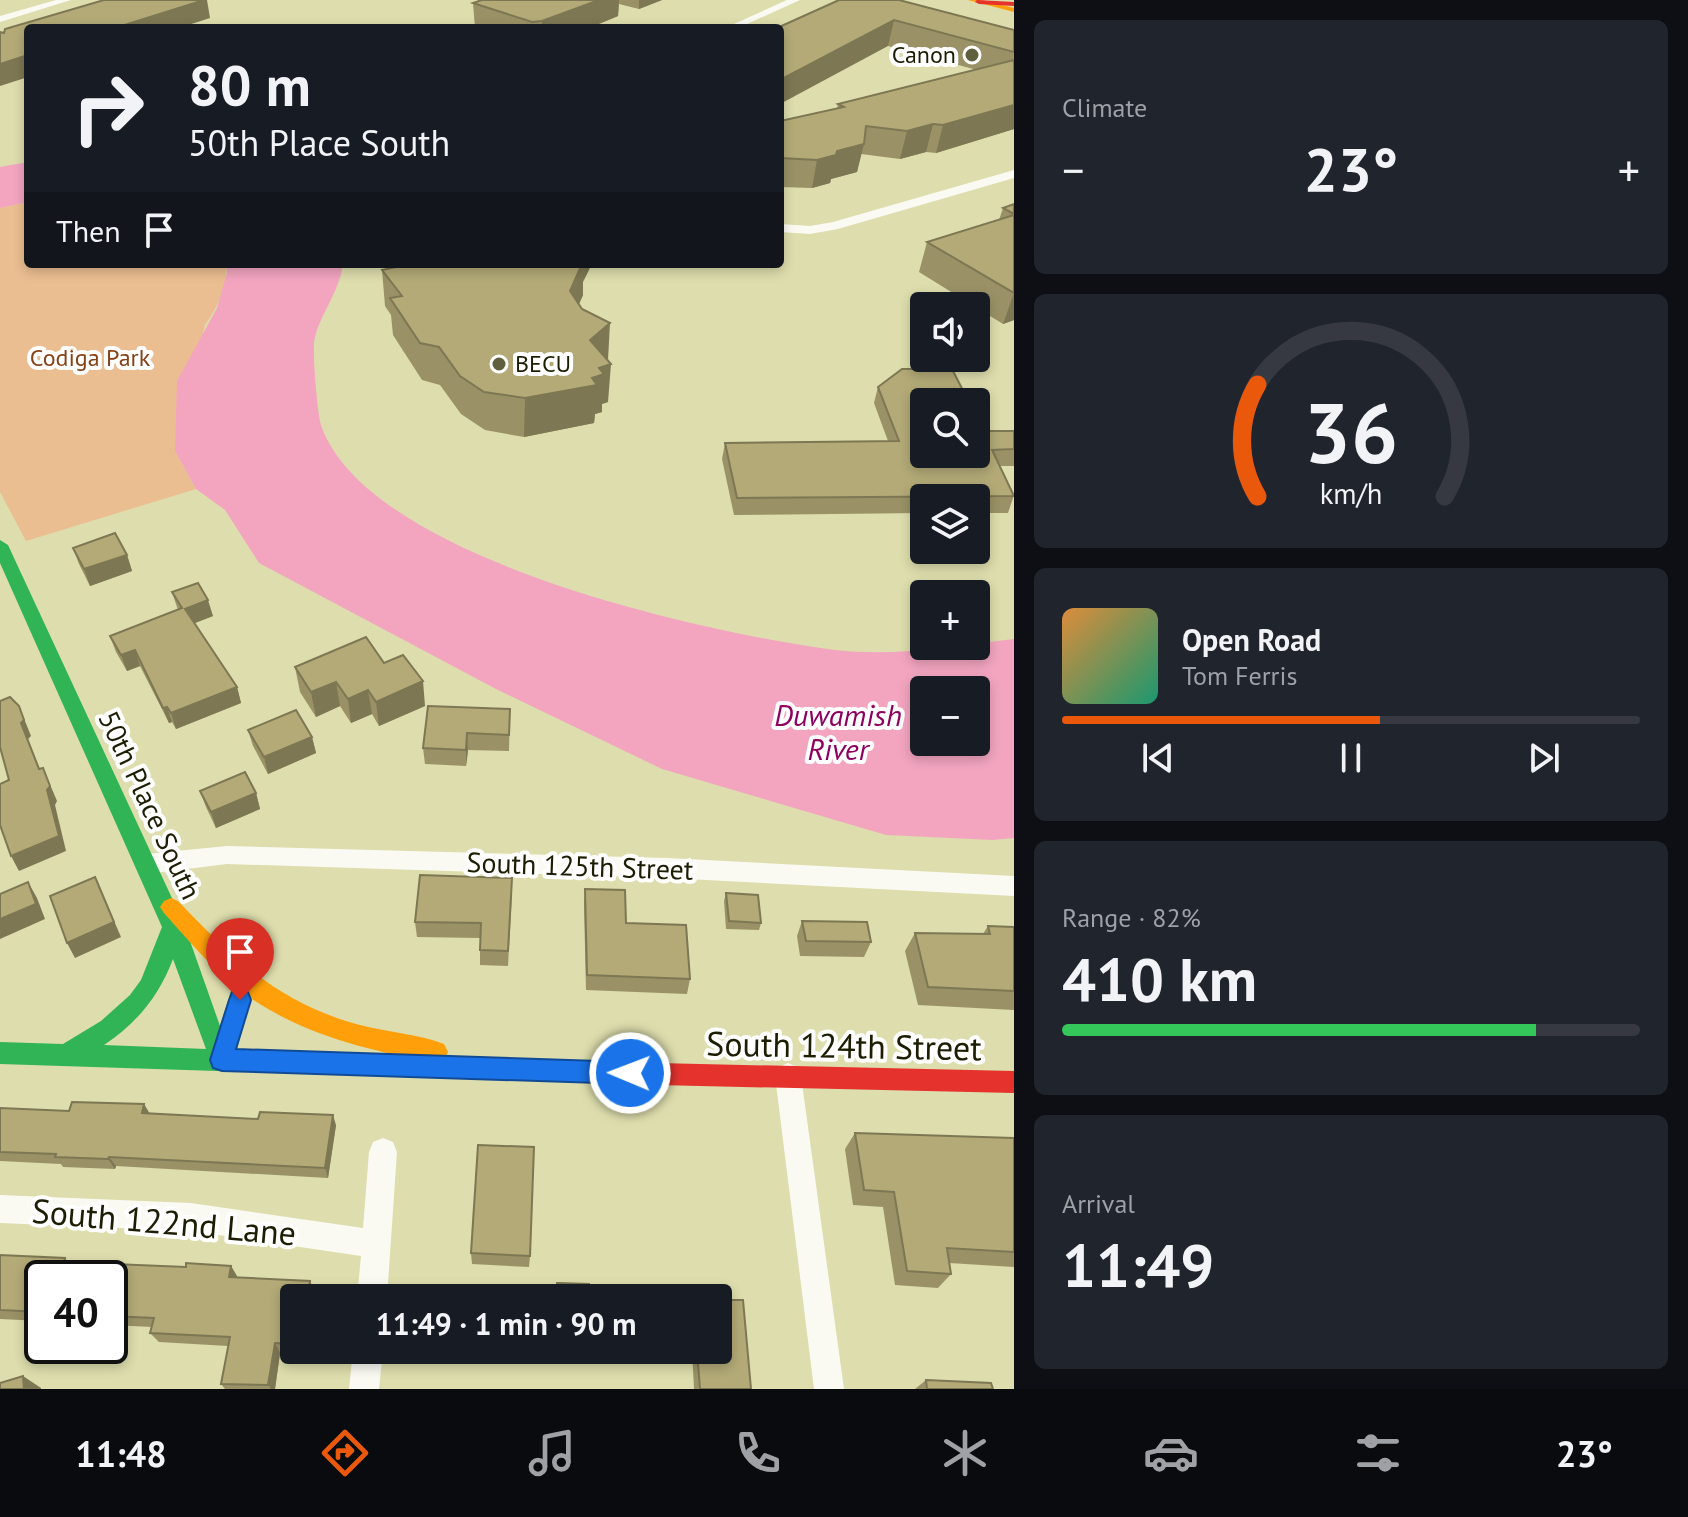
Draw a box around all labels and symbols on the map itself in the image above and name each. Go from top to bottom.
place label: Canon [892,39,956,70]
marker: Canon [963,46,981,64]
park label: Codiga Park [30,342,151,373]
place label: BECU [515,348,571,379]
marker: BECU [490,355,508,373]
water label: Duwamish River [774,695,902,768]
street label: 50th Place South [91,705,210,905]
street label: South 125th Street [466,843,695,888]
pin [206,918,274,1000]
street label: South 124th Street [706,1021,983,1069]
position arrow [588,1031,672,1115]
street label: South 122nd Lane [30,1188,298,1254]
speed limit sign: 40 [24,1260,128,1364]

